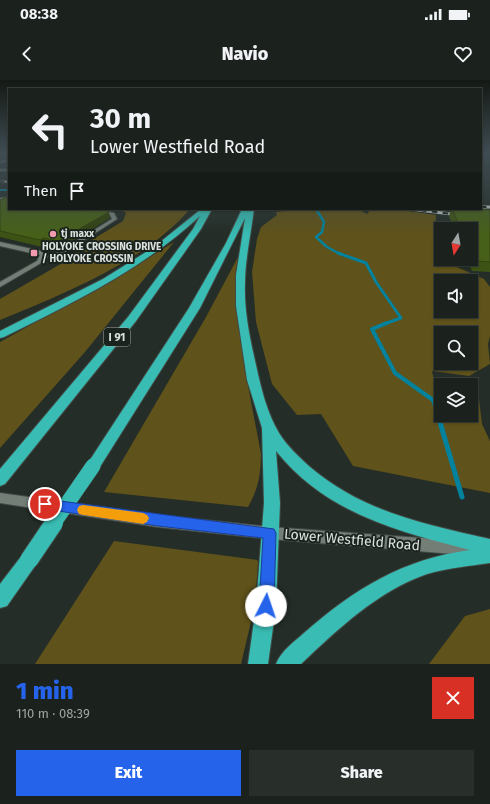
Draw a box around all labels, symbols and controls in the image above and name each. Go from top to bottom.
text: 08:38 [20,5,58,23]
icon: back [16,43,38,65]
text: Navio [222,43,268,65]
icon: heart [452,43,474,65]
text: 30 m [90,102,151,135]
icon: left [24,104,76,156]
text: Lower Westfield Road [90,136,265,158]
icon: arrive [66,180,88,202]
text: Then [24,182,58,200]
north arrow [434,222,478,266]
map controls [434,222,478,422]
place label: tj maxx [61,228,95,240]
marker: tj maxx [48,229,58,239]
place label: HOLYOKE CROSSING DRIVE / HOLYOKE CROSSIN [42,241,161,265]
marker: HOLYOKE CROSSING DRIVE / HOLYOKE CROSSIN [29,248,39,258]
button: sound [434,274,478,318]
button: search [434,326,478,370]
road number: I 91 [104,328,130,346]
button: layers [434,378,478,422]
pin [28,487,62,521]
icon: arrive [34,493,56,515]
street label: Lower Westfield Road [283,526,421,554]
position arrow [245,585,287,627]
text: 1 min [16,677,74,705]
button: close [432,677,474,719]
text: 110 m · 08:39 [16,706,90,721]
button: Exit [16,750,241,796]
button: Share [249,750,474,796]

